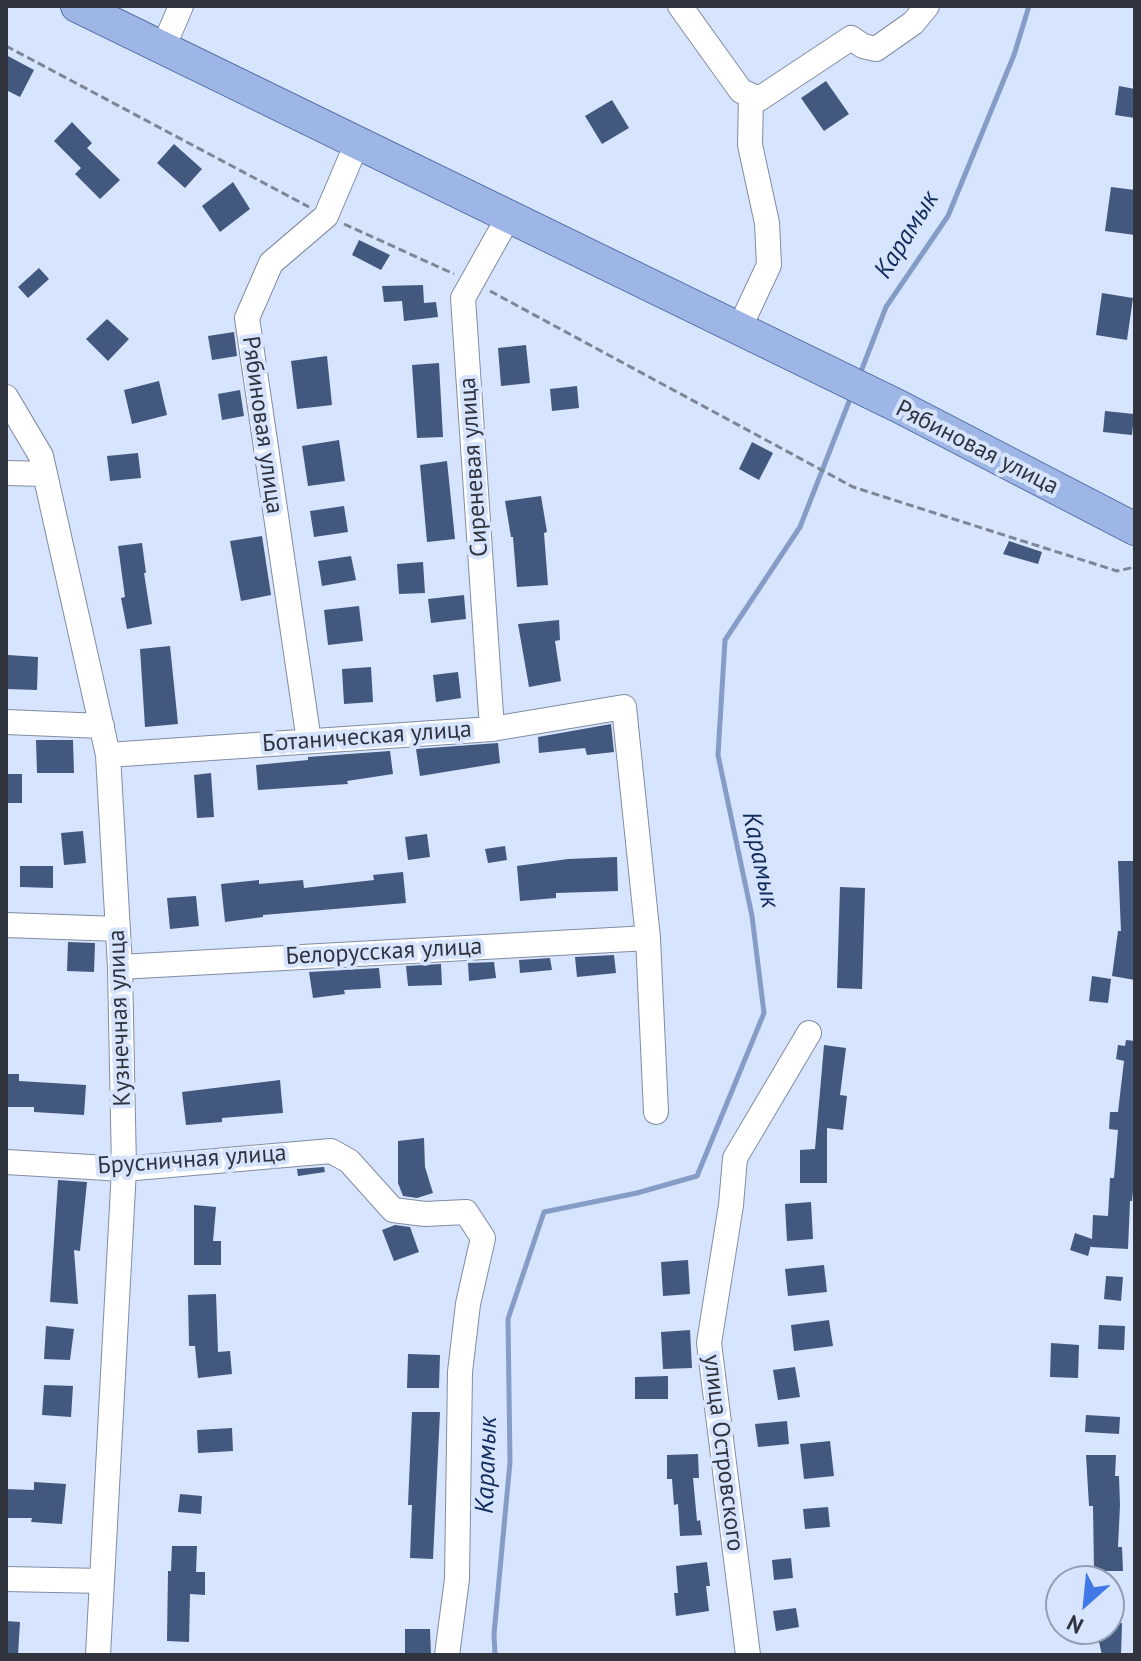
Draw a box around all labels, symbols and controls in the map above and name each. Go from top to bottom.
water label: Карамык [868,185,946,285]
street label: Рябиновая улица [235,334,289,516]
street label: Сиреневая улица [453,376,495,558]
street label: Рябиновая улица [891,395,1063,501]
street label: Ботаническая улица [261,715,473,759]
water label: Карамык [735,809,785,911]
street label: Кузнечная улица [103,929,137,1107]
street label: Белорусская улица [285,932,483,972]
street label: Брусничная улица [97,1139,287,1181]
street label: улица Островского [697,1353,749,1553]
water label: Карамык [470,1416,504,1514]
north arrow [1045,1565,1125,1645]
text: N [1062,1609,1088,1640]

